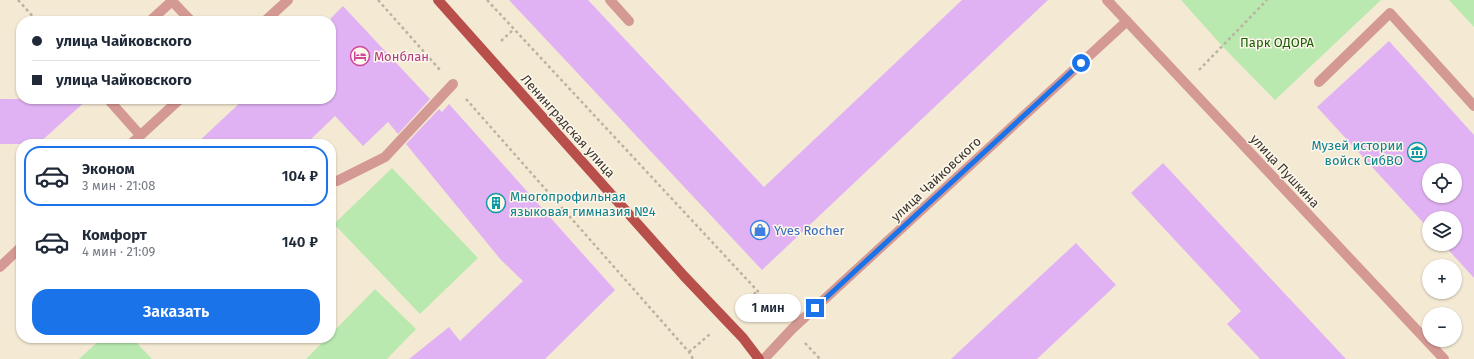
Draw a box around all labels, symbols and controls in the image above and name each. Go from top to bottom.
text: улица Чайковского [56,32,192,50]
park label: Парк ОДОРА [1240,35,1314,50]
hotel icon: Монблан [349,45,371,67]
place label: Монблан [374,49,429,64]
route start [1072,54,1090,72]
text: улица Чайковского [56,71,192,89]
street label: Ленинградская улица [518,72,618,180]
street label: улица Пушкина [1247,131,1323,211]
street label: улица Чайковского [888,134,984,224]
place label: Музей истории войск СибВО [1311,138,1403,168]
museum icon: Музей истории войск СибВО [1406,141,1428,163]
icon: car [34,158,70,194]
text: Эконом [82,160,135,178]
map controls [1422,163,1462,347]
button: locate [1422,163,1462,203]
text: 104 ₽ [282,167,318,185]
text: 3 мин · 21:08 [82,178,155,193]
place label: Многопрофильная языковая гимназия №4 [510,189,656,219]
building icon: Многопрофильная языковая гимназия №4 [485,192,507,214]
button: layers [1422,211,1462,251]
shop icon: Yves Rocher [749,219,771,241]
place label: Yves Rocher [774,223,845,238]
icon: car [34,224,70,260]
text: Комфорт [82,226,147,244]
text: 140 ₽ [282,233,318,251]
text: 4 мин · 21:09 [82,244,155,259]
button: + [1422,259,1462,299]
button: Заказать [32,289,320,335]
callout: 1 мин [735,294,801,322]
route end [806,299,824,317]
text: 1 мин [751,300,785,315]
button: − [1422,307,1462,347]

